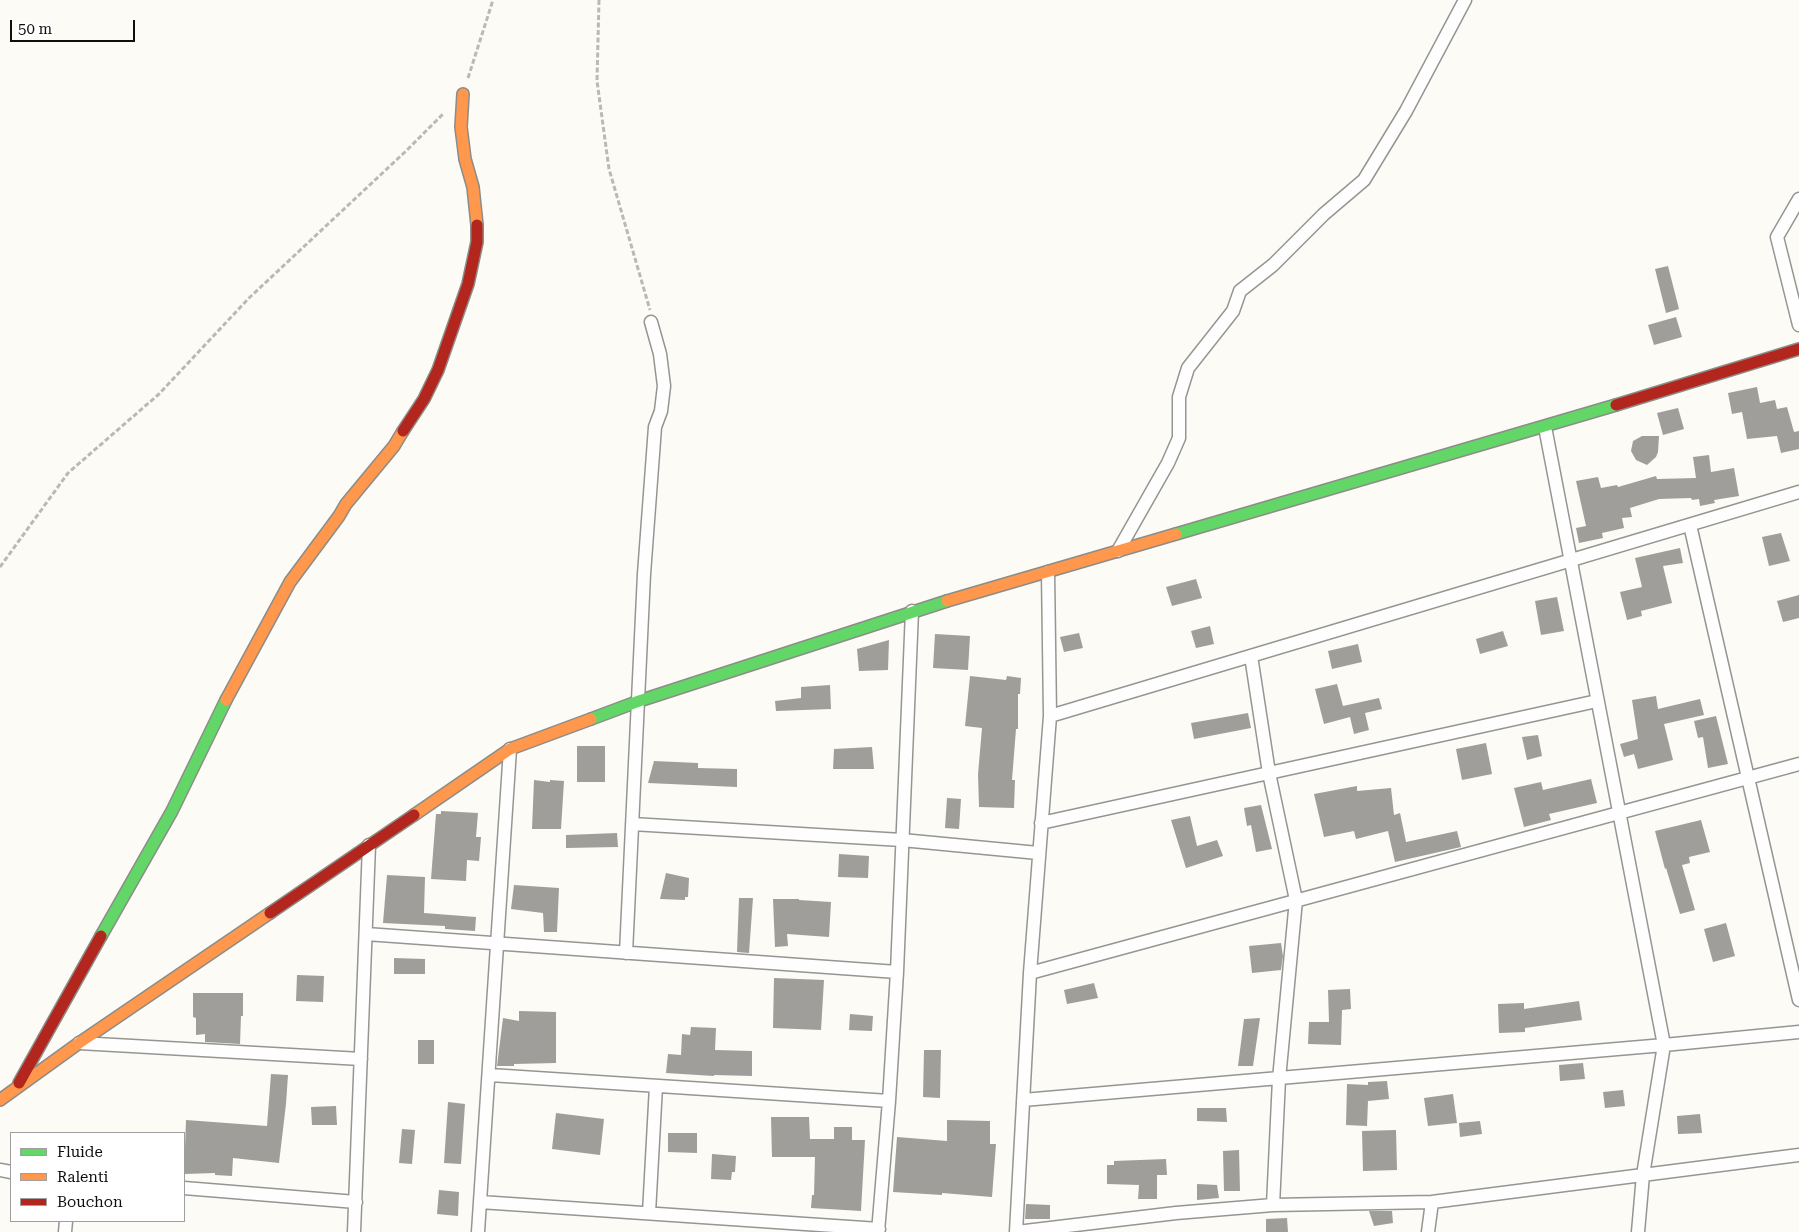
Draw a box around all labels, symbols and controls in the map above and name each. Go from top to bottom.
scale bar [12,10,138,42]
text: 50 m [18,20,52,38]
legend [10,1132,185,1222]
text: Fluide [57,1143,103,1161]
text: Ralenti [57,1168,108,1186]
text: Bouchon [57,1193,123,1211]

